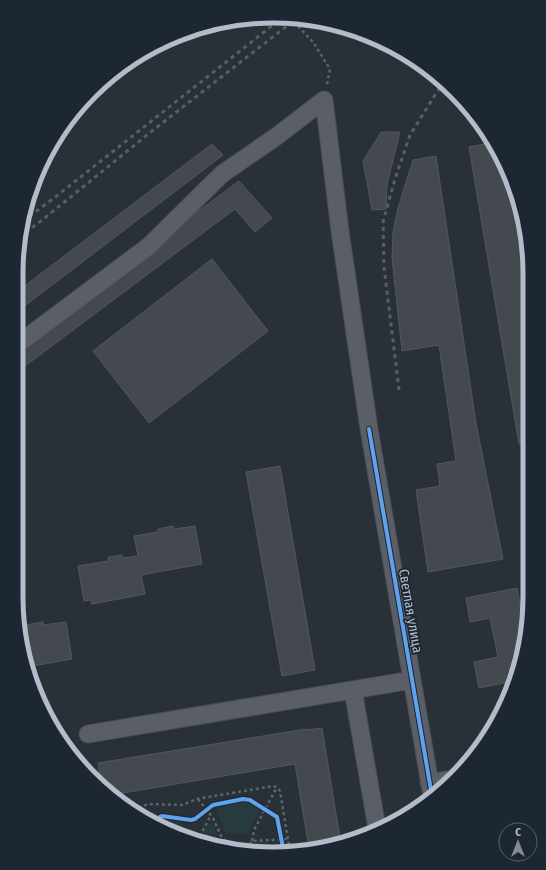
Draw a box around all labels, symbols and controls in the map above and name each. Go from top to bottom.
street label: Светлая улица [395,568,426,654]
north arrow [498,822,538,862]
text: С [515,826,521,839]

